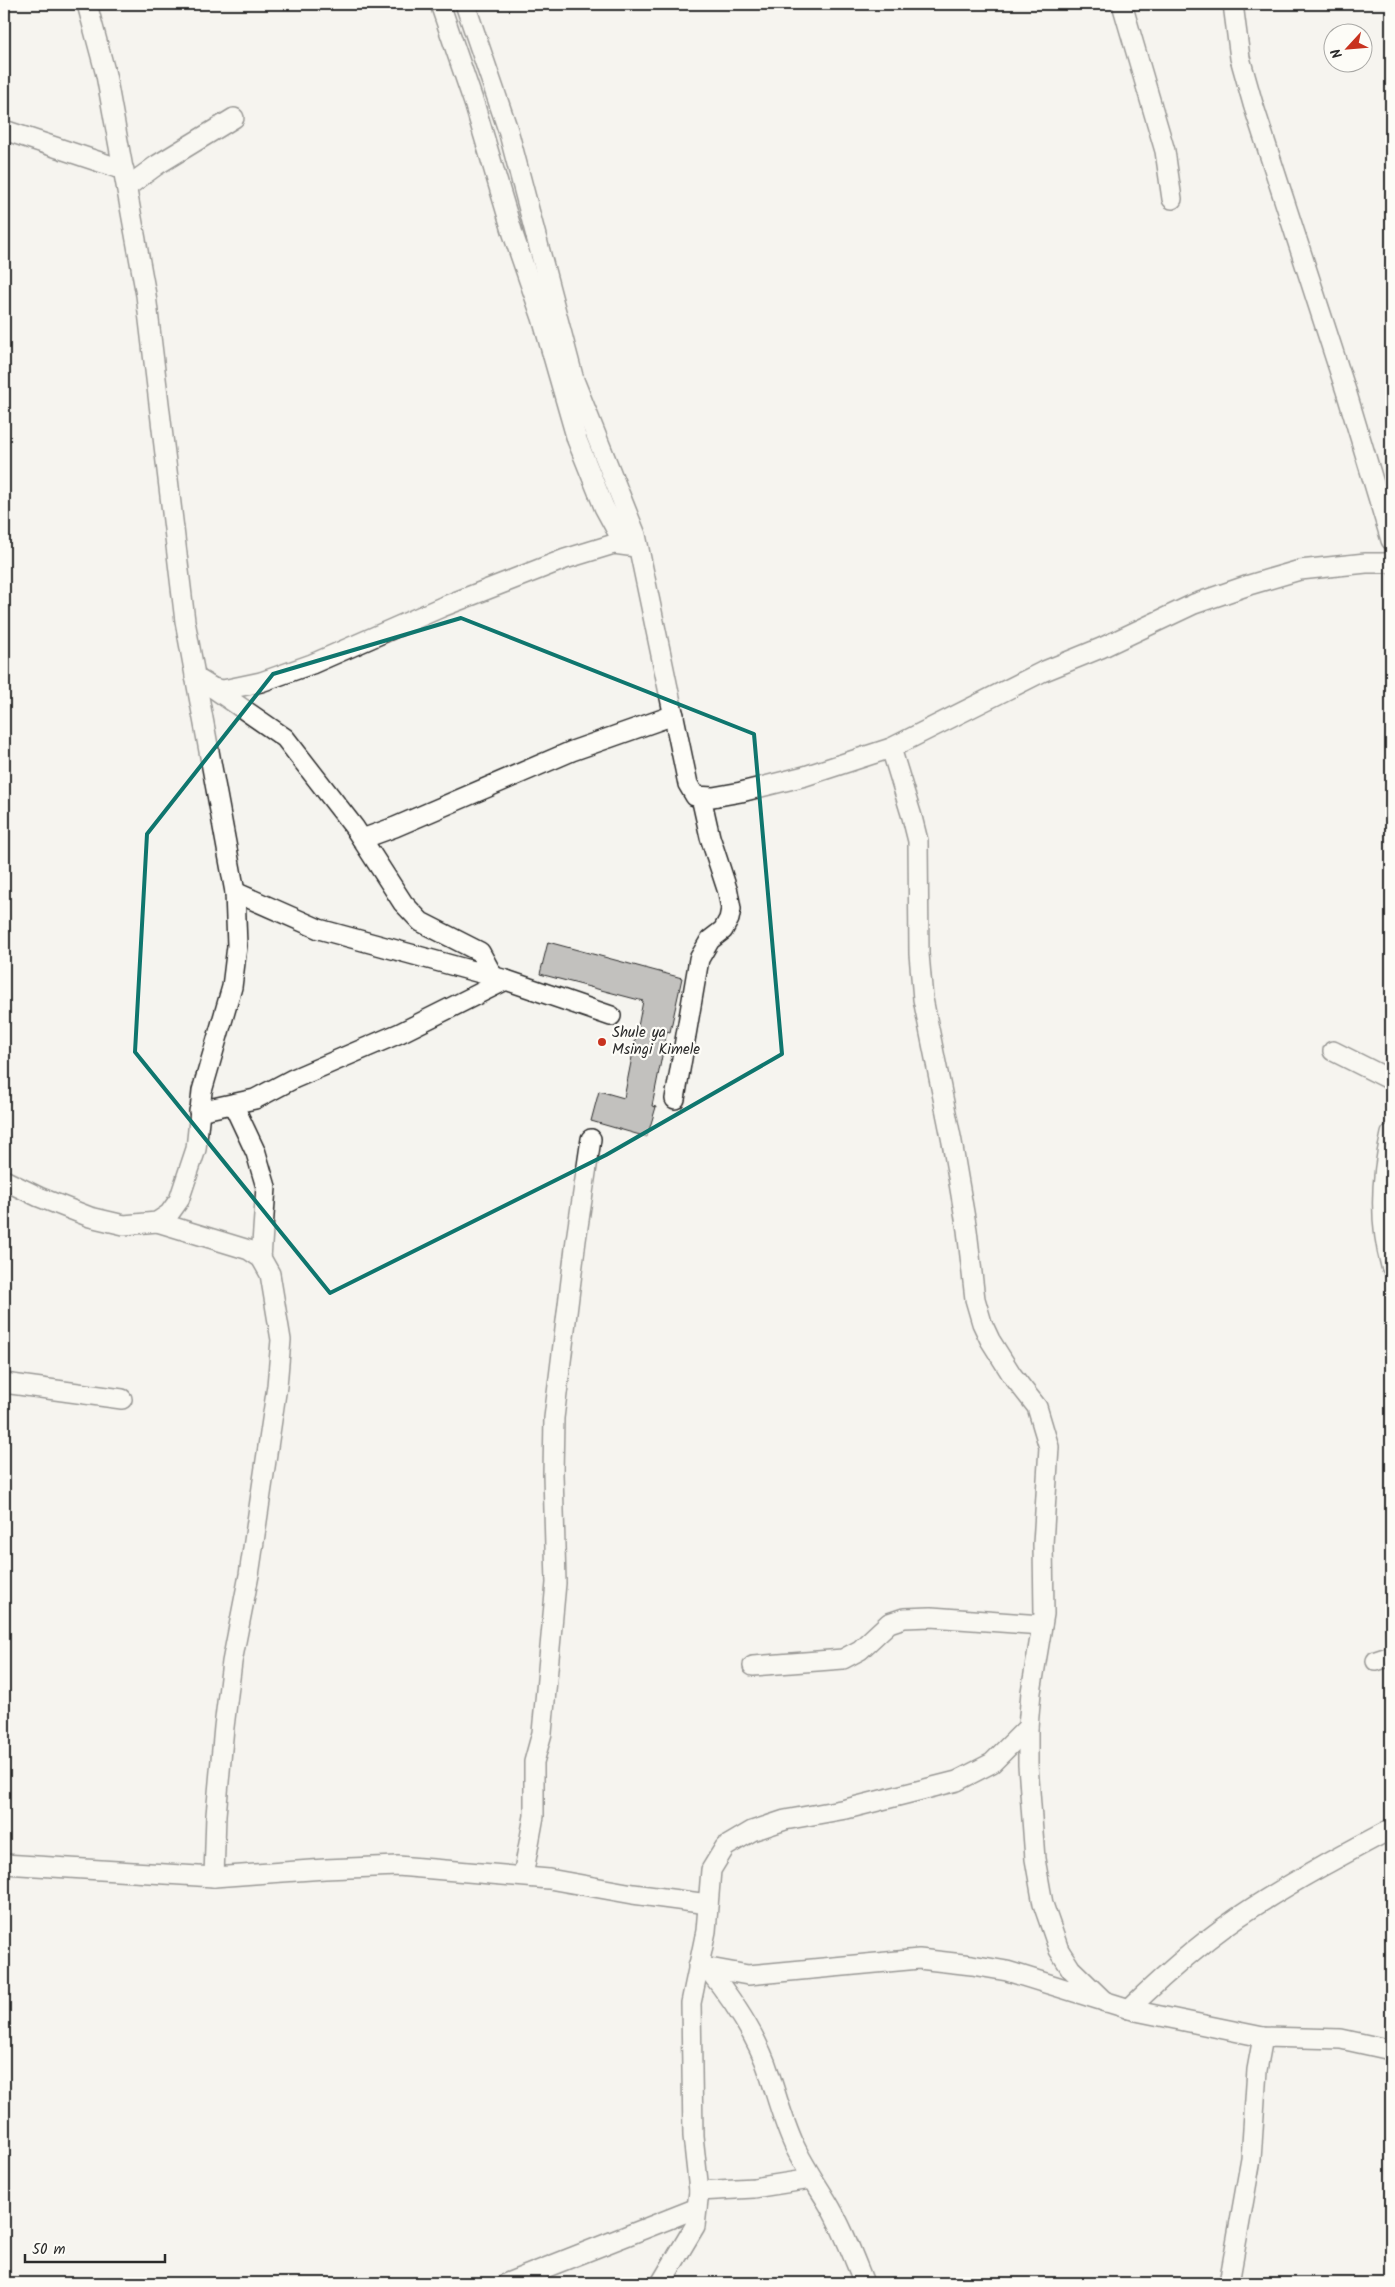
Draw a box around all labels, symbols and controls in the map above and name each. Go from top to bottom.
north arrow [1322,22,1372,72]
text: N [1325,44,1349,62]
place label: Shule ya Msingi Kimele [612,1021,700,1062]
marker: Shule ya Msingi Kimele [596,1036,608,1048]
scale bar [25,2232,165,2264]
text: 50 m [32,2238,66,2262]

